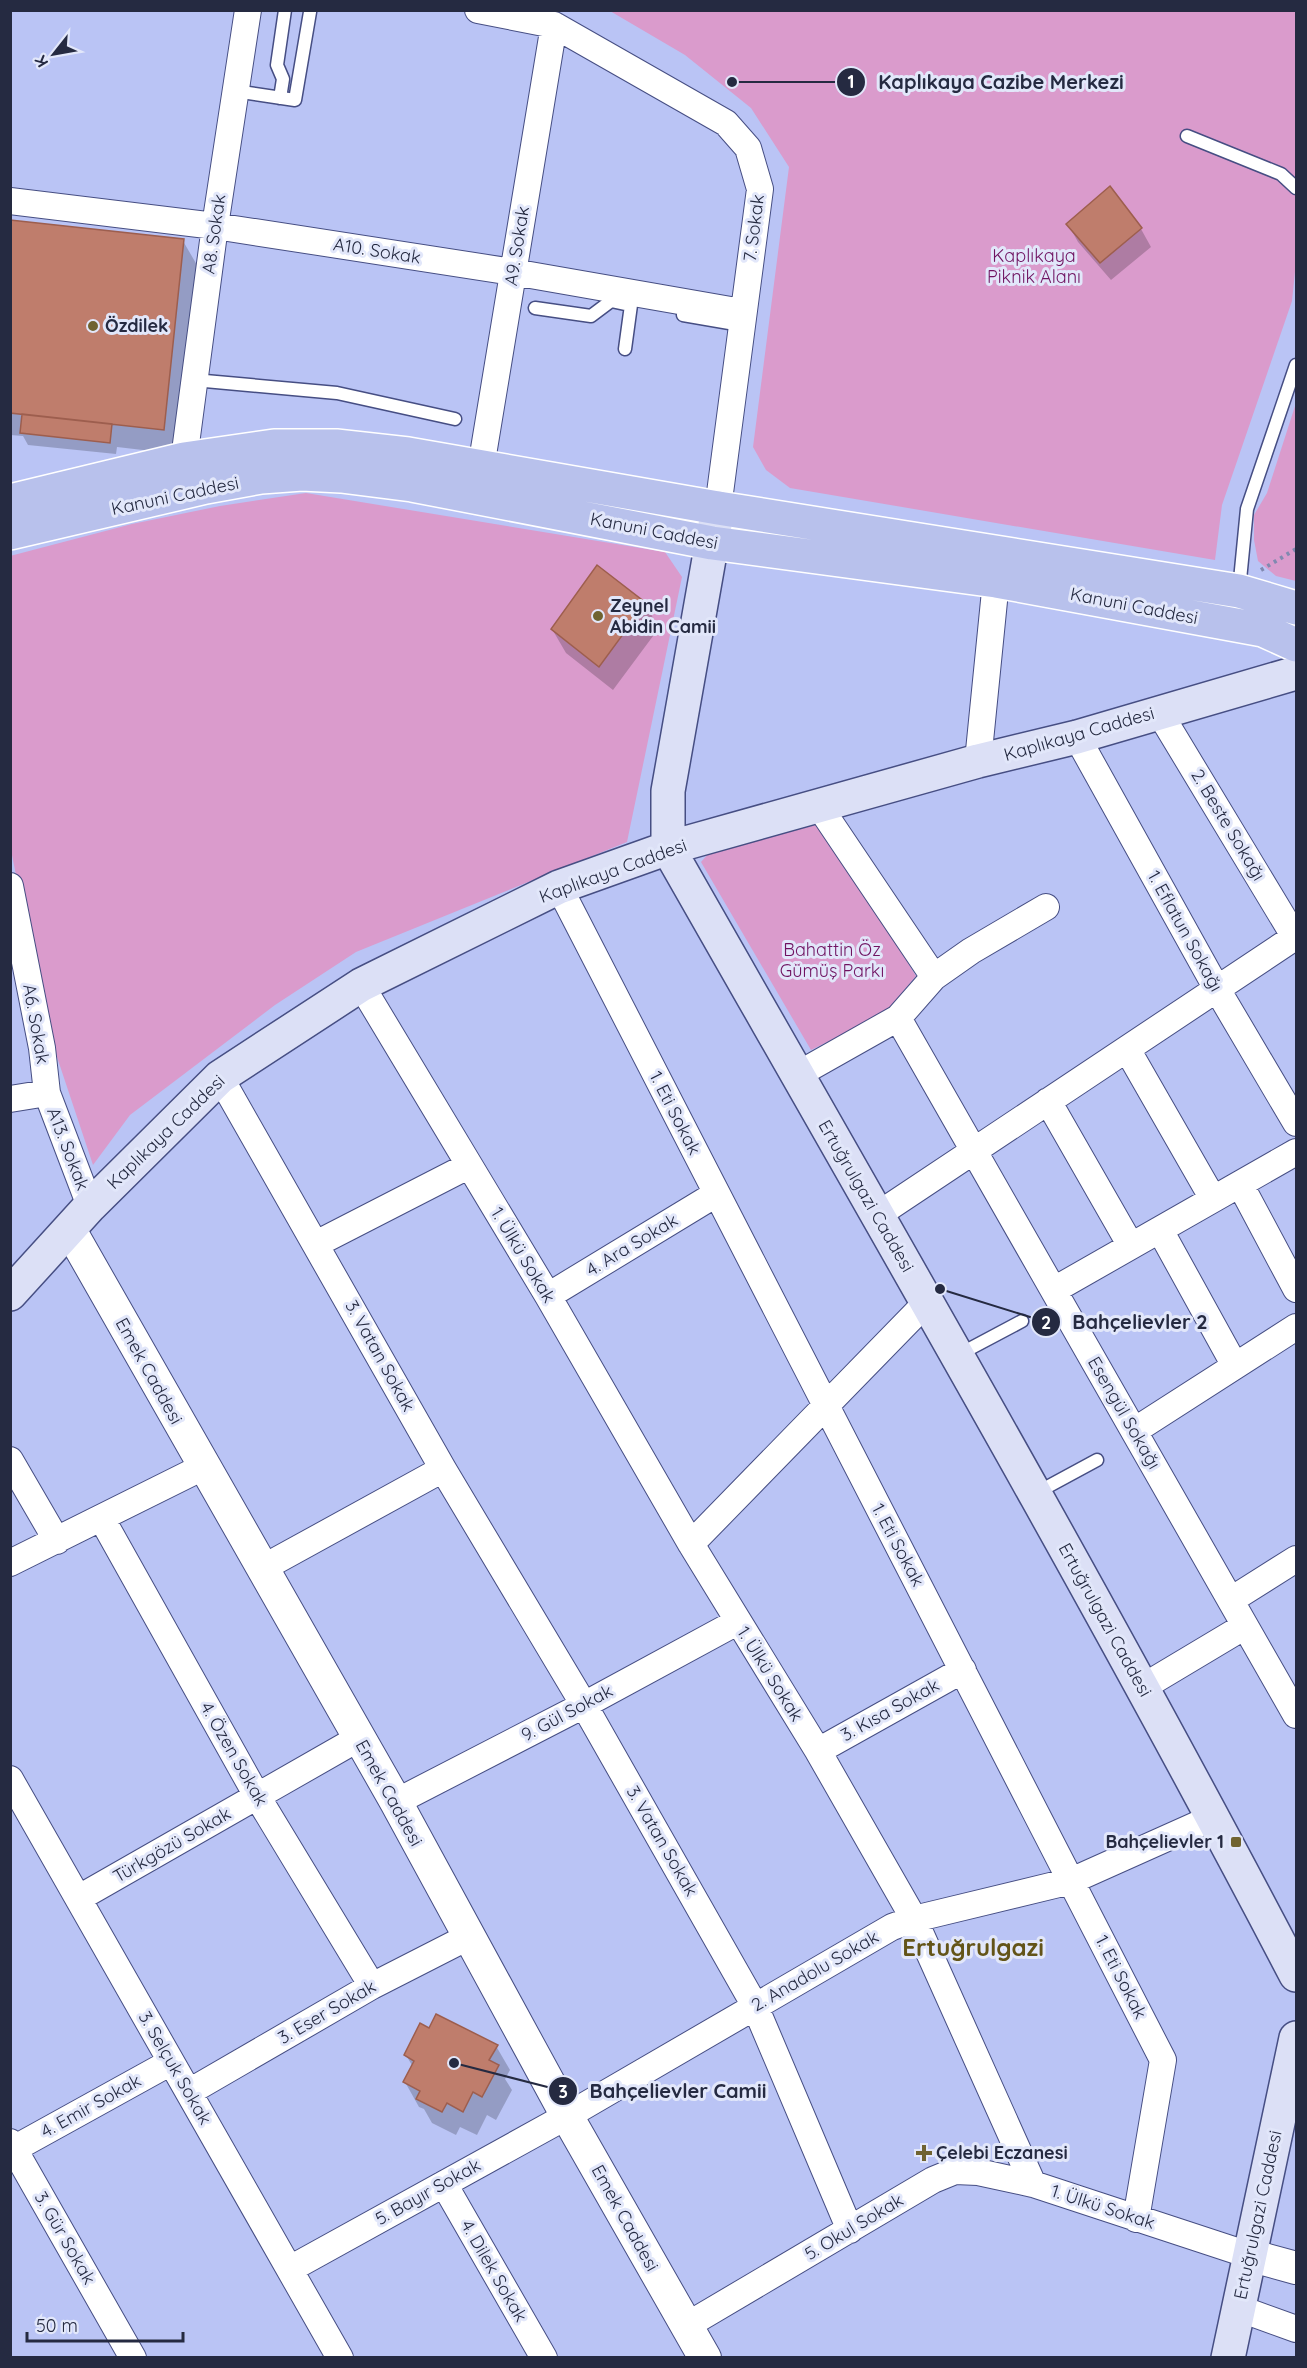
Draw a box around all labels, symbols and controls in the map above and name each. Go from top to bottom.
north arrow [24,24,84,84]
text: K [30,52,52,71]
callout: Kaplıkaya Cazibe Merkezi [836,63,1136,101]
text: Kaplıkaya Cazibe Merkezi [878,69,1124,94]
text: 1 [847,70,855,93]
street label: A8. Sokak [197,192,231,275]
street label: 7. Sokak [738,193,769,263]
street label: A9. Sokak [499,204,534,287]
street label: A10. Sokak [332,232,422,269]
park label: Kaplıkaya Piknik Alanı [987,244,1081,288]
place label: Özdilek [105,314,168,337]
marker: Özdilek [86,319,100,333]
street label: Kanuni Caddesi [109,471,241,520]
street label: Kanuni Caddesi [588,507,720,554]
street label: Kanuni Caddesi [1068,582,1200,629]
place label: Zeynel Abidin Camii [610,594,716,638]
marker: Zeynel Abidin Camii [591,609,605,623]
street label: Kaplıkaya Caddesi [1001,701,1157,766]
street label: 2. Beste Sokağı [1186,765,1271,885]
street label: Kaplıkaya Caddesi [536,833,690,908]
street label: 1. Eflatun Sokağı [1143,866,1228,995]
park label: Bahattin Öz Gümüş Parkı [780,938,884,982]
street label: A6. Sokak [18,982,55,1066]
street label: 1. Eti Sokak [645,1067,706,1159]
street label: Kaplıkaya Caddesi [102,1069,230,1194]
street label: A13. Sokak [42,1104,95,1194]
street label: Ertuğrulgazi Caddesi [813,1115,919,1276]
street label: 1. Ülkü Sokak [486,1203,561,1307]
street label: 4. Ara Sokak [582,1208,682,1281]
street label: 3. Vatan Sokak [340,1296,420,1415]
callout: Bahçelievler 2 [1031,1303,1220,1341]
text: Bahçelievler 2 [1072,1309,1208,1334]
text: 2 [1041,1311,1051,1334]
street label: Emek Caddesi [111,1313,188,1428]
street label: Esengül Sokağı [1083,1352,1166,1473]
street label: 1. Eti Sokak [867,1499,930,1590]
street label: Ertuğrulgazi Caddesi [1054,1539,1157,1701]
street label: 1. Ülkü Sokak [732,1622,809,1725]
street label: 3. Kısa Sokak [836,1673,943,1746]
street label: 9. Gül Sokak [517,1679,616,1746]
street label: 4. Özen Sokak [195,1698,274,1810]
street label: Emek Caddesi [351,1735,428,1850]
street label: 3. Vatan Sokak [622,1781,703,1900]
street label: Türkgözü Sokak [109,1802,235,1888]
place label: Bahçelievler 1 [1105,1830,1224,1853]
marker: Bahçelievler 1 [1229,1835,1243,1849]
street label: 2. Anadolu Sokak [747,1925,882,2016]
street label: 1. Eti Sokak [1091,1931,1152,2023]
district label: Ertuğrulgazi [902,1932,1044,1962]
street label: 3. Eser Sokak [274,1974,380,2049]
street label: 3. Selçuk Sokak [134,2007,217,2129]
street label: 4. Emir Sokak [37,2069,145,2143]
callout: Bahçelievler Camii [548,2072,779,2110]
text: Bahçelievler Camii [590,2078,766,2103]
text: 3 [558,2080,568,2103]
street label: Ertuğrulgazi Caddesi [1228,2128,1287,2302]
place label: Çelebi Eczanesi [936,2141,1068,2164]
marker: Çelebi Eczanesi [917,2146,931,2160]
street label: 5. Bayır Sokak [371,2153,485,2230]
street label: Emek Caddesi [587,2160,664,2275]
street label: 1. Ülkü Sokak [1048,2179,1158,2234]
street label: 3. Gür Sokak [30,2187,101,2288]
street label: 5. Okul Sokak [800,2188,907,2265]
street label: 4. Dilek Sokak [456,2216,533,2326]
scale bar [27,2305,183,2343]
text: 50 m [36,2314,78,2337]

